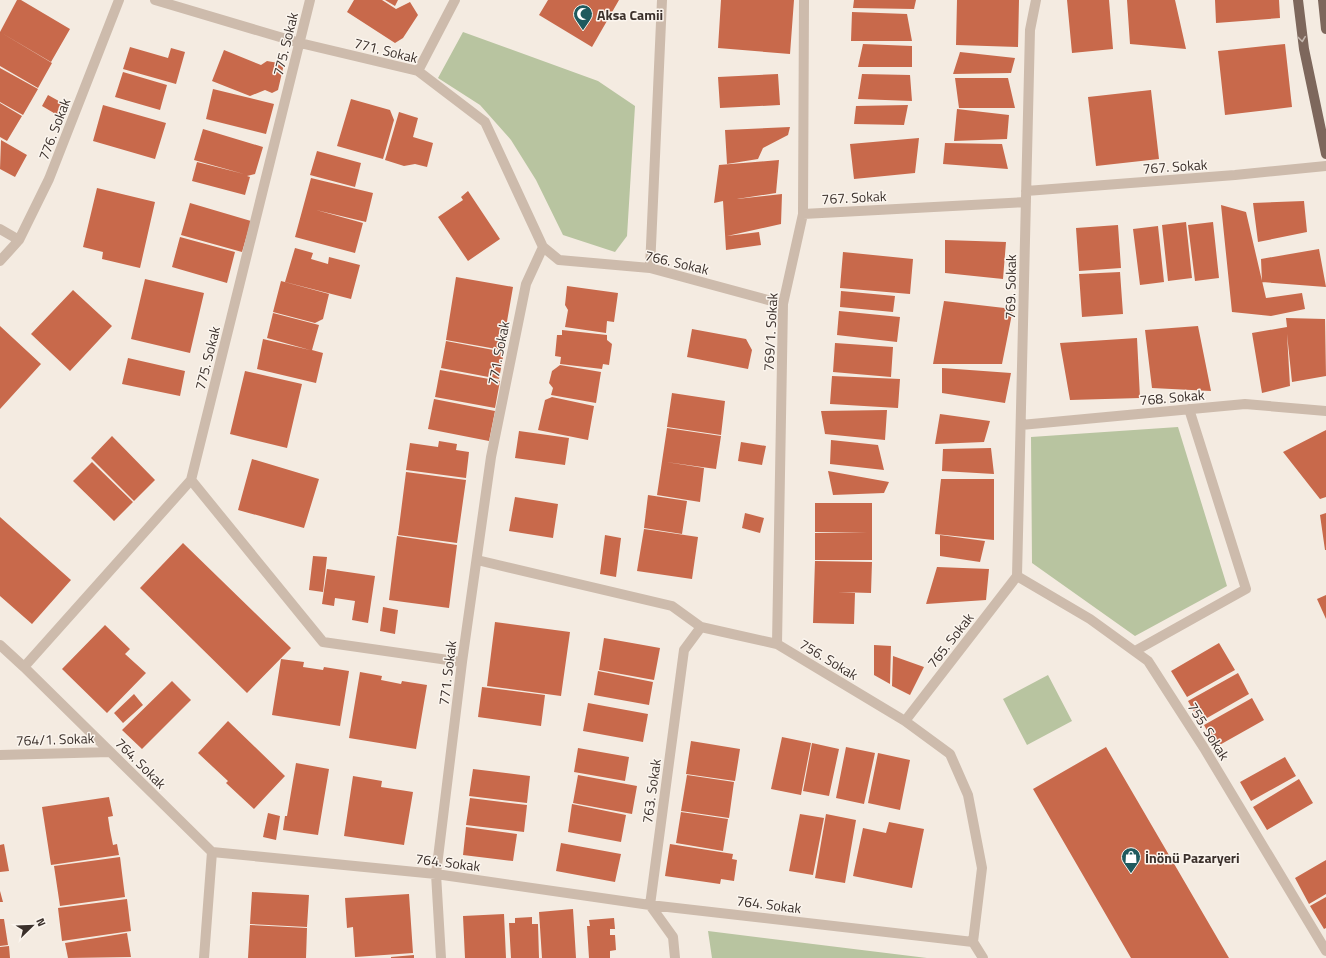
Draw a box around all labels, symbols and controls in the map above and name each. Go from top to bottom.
mosque icon: Aksa Camii [572,3,594,31]
place label: Aksa Camii [597,4,663,25]
street label: 775. Sokak [267,10,303,78]
street label: 771. Sokak [352,32,420,68]
one-way arrow [1297,36,1306,42]
street label: 776. Sokak [33,95,76,163]
street label: 767. Sokak [1142,153,1208,179]
street label: 767. Sokak [821,185,887,209]
street label: 766. Sokak [643,244,711,280]
street label: 769. Sokak [999,254,1021,320]
street label: 769/1. Sokak [757,292,783,372]
street label: 771. Sokak [481,319,515,387]
street label: 775. Sokak [189,324,225,392]
street label: 768. Sokak [1139,384,1206,410]
street label: 765. Sokak [922,608,978,672]
street label: 756. Sokak [796,633,863,685]
street label: 771. Sokak [433,639,461,707]
street label: 755. Sokak [1183,698,1235,764]
street label: 764/1. Sokak [15,727,95,751]
street label: 764. Sokak [111,733,172,794]
street label: 763. Sokak [636,757,666,825]
shop icon: İnönü Pazaryeri [1120,846,1142,874]
place label: İnönü Pazaryeri [1145,847,1240,868]
street label: 764. Sokak [414,848,482,876]
street label: 764. Sokak [735,890,803,918]
north arrow [12,906,52,946]
text: N [32,915,50,929]

